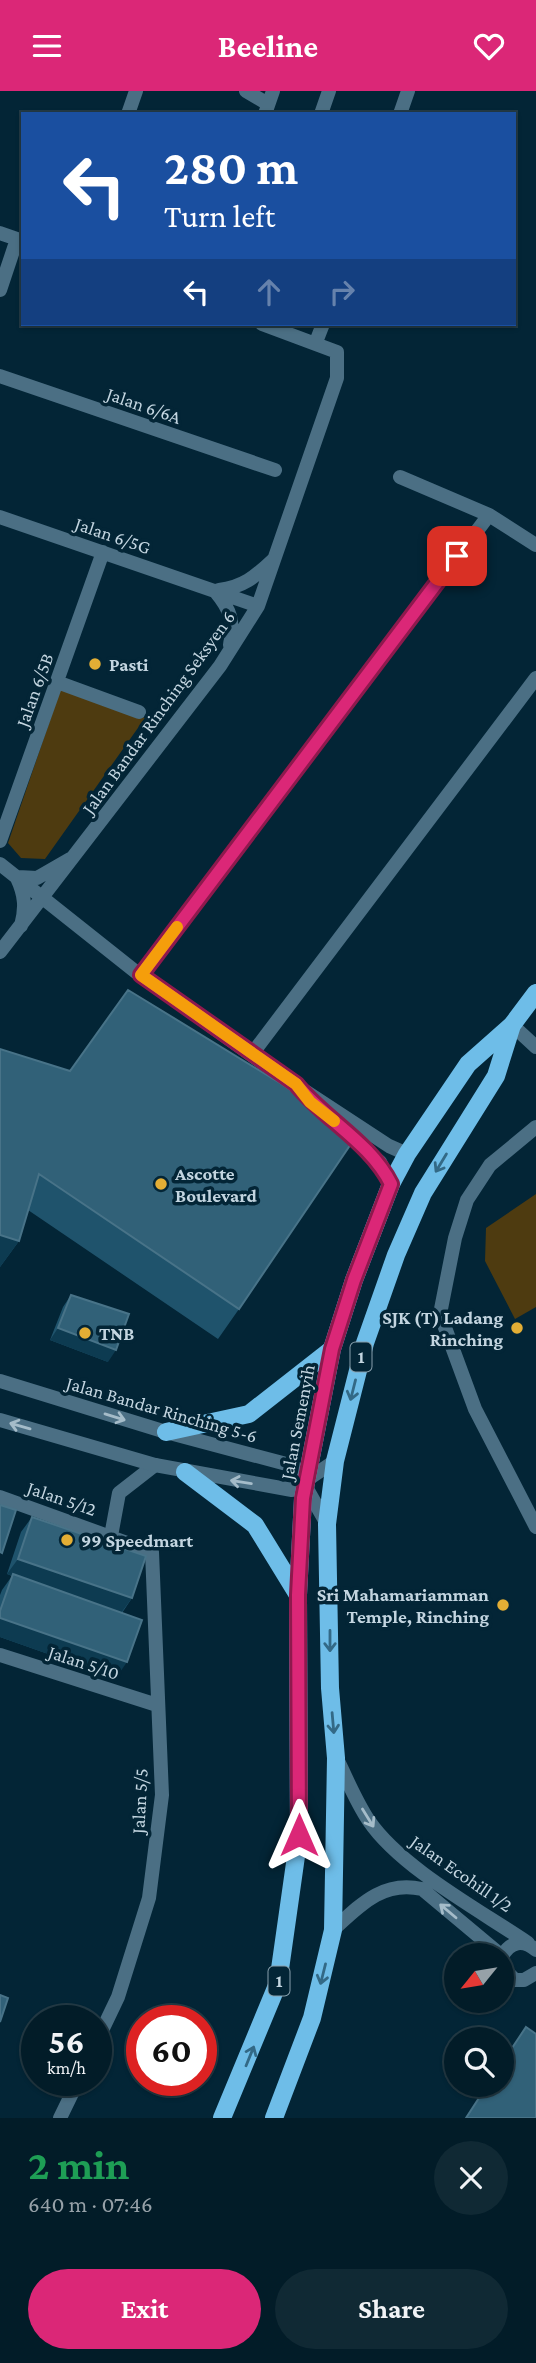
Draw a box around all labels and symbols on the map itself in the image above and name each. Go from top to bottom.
street label: Jalan 6/6A [102,382,184,428]
street label: Jalan 6/5G [70,512,153,558]
pin [427,526,487,586]
street label: Jalan Bandar Rinching Seksyen 6 [76,607,239,820]
street label: Jalan 6/5B [11,650,57,732]
place label: Pasti [109,654,149,675]
marker: Pasti [87,656,103,672]
one-way arrow [433,1153,447,1173]
place label: Ascotte Boulevard [174,1163,257,1206]
marker: Ascotte Boulevard [153,1176,169,1192]
place label: SJK (T) Ladang Rinching [382,1307,503,1350]
marker: SJK (T) Ladang Rinching [509,1320,525,1336]
place label: TNB [99,1323,134,1344]
marker: TNB [77,1325,93,1341]
road number: 1 [350,1343,372,1371]
street label: Jalan Semenyih [276,1363,319,1483]
street label: Jalan Bandar Rinching 5-6 [62,1372,260,1447]
one-way arrow [346,1378,359,1401]
one-way arrow [104,1411,126,1424]
one-way arrow [10,1419,32,1432]
one-way arrow [230,1475,252,1488]
street label: Jalan 5/12 [23,1476,99,1520]
place label: 99 Speedmart [81,1530,193,1551]
marker: 99 Speedmart [59,1532,75,1548]
place label: Sri Mahamariamman Temple, Rinching [317,1584,489,1627]
marker: Sri Mahamariamman Temple, Rinching [495,1597,511,1613]
one-way arrow [323,1630,337,1653]
street label: Jalan 5/10 [44,1641,122,1684]
one-way arrow [327,1711,340,1734]
street label: Jalan 5/5 [127,1768,152,1836]
position arrow [262,1798,336,1872]
one-way arrow [362,1807,376,1827]
street label: Jalan Ecohill 1/2 [405,1829,517,1916]
one-way arrow [440,1903,458,1919]
north arrow [444,1943,514,2013]
one-way arrow [315,1962,329,1985]
road number: 1 [268,1967,290,1995]
speed limit sign: 60 [126,2005,217,2096]
one-way arrow [244,2045,257,2067]

